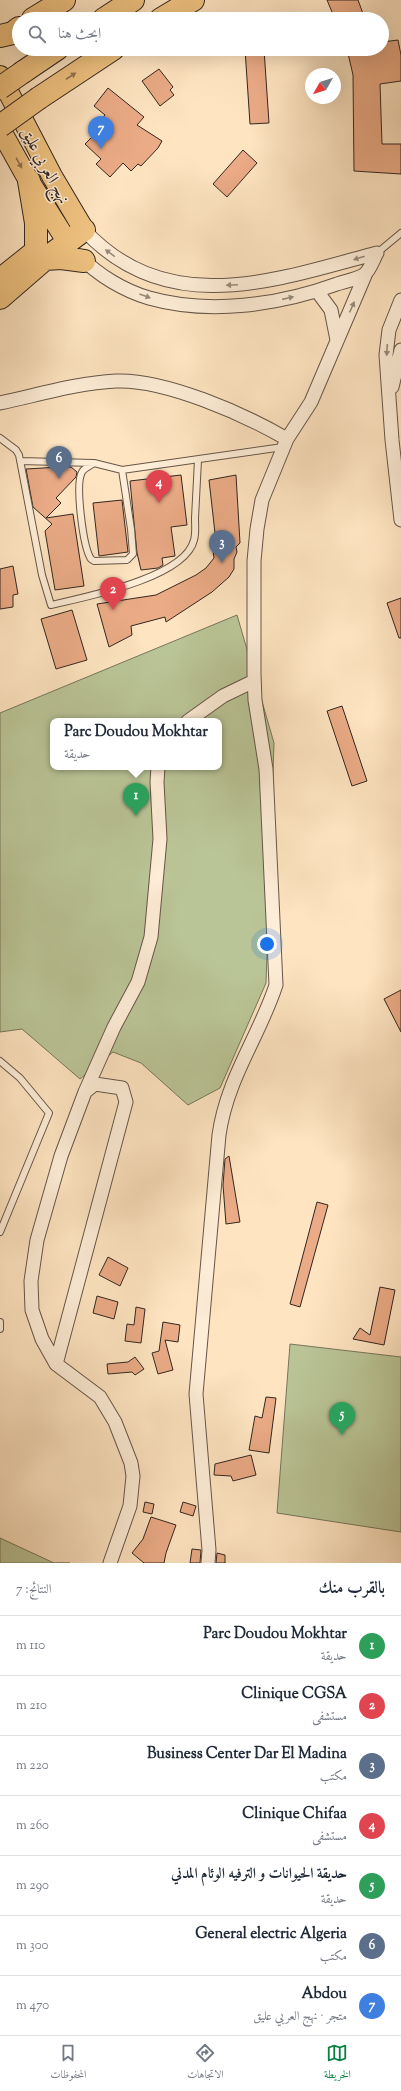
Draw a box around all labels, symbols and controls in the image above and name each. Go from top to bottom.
search box [12,12,389,56]
icon: search [26,23,48,45]
text: ابحث هنا [58,24,101,45]
north arrow [305,68,341,104]
one-way arrow [66,72,76,80]
pin: 7 [88,116,114,149]
street label: نهج العربي عليق [12,123,75,210]
one-way arrow [15,157,22,169]
one-way arrow [105,249,115,257]
one-way arrow [353,255,365,261]
one-way arrow [226,282,239,288]
one-way arrow [140,293,152,299]
one-way arrow [282,295,294,301]
one-way arrow [349,301,355,312]
one-way arrow [383,344,390,356]
pin: 6 [46,446,72,479]
pin: 4 [146,470,172,503]
pin: 3 [209,530,235,563]
pin: 2 [100,577,126,610]
popup [50,718,222,770]
text: Parc Doudou Mokhtar [64,722,208,743]
text: حديقة [64,746,90,764]
pin: 1 [123,783,149,816]
your location [257,934,277,954]
pin: 5 [329,1402,355,1435]
text: بالقرب منك [319,1577,385,1601]
text: النتائج: 7 [16,1581,52,1599]
text: Parc Doudou Mokhtar [203,1624,347,1645]
text: 110 m [16,1637,45,1655]
text: 1 [370,1637,374,1655]
text: حديقة [321,1648,347,1666]
text: Clinique CGSA [241,1684,347,1705]
text: 210 m [16,1697,47,1715]
text: 2 [369,1697,375,1715]
text: مستشفى [312,1708,347,1726]
text: Business Center Dar El Madina [147,1744,347,1765]
text: 220 m [16,1757,49,1775]
text: 3 [369,1757,375,1775]
text: مكتب [320,1768,347,1786]
text: Clinique Chifaa [242,1804,347,1825]
text: 260 m [16,1817,49,1835]
text: 4 [369,1817,375,1835]
text: مستشفى [312,1828,347,1846]
text: حديقة الحيوانات و الترفيه الوئام المدني [171,1864,347,1885]
text: 290 m [16,1877,49,1895]
text: 5 [370,1877,374,1895]
text: حديقة [321,1891,347,1909]
text: General electric Algeria [195,1924,347,1945]
text: 300 m [16,1937,48,1955]
text: 6 [369,1937,375,1955]
text: مكتب [320,1948,347,1966]
text: Abdou [302,1984,347,2005]
text: 470 m [16,1997,49,2015]
text: 7 [369,1997,375,2015]
text: متجر · نهج العربي عليق [253,2008,347,2026]
tab: المحفوظات [50,2042,86,2085]
tab: الاتجاهات [187,2042,224,2085]
tab: الخريطة [324,2042,351,2085]

